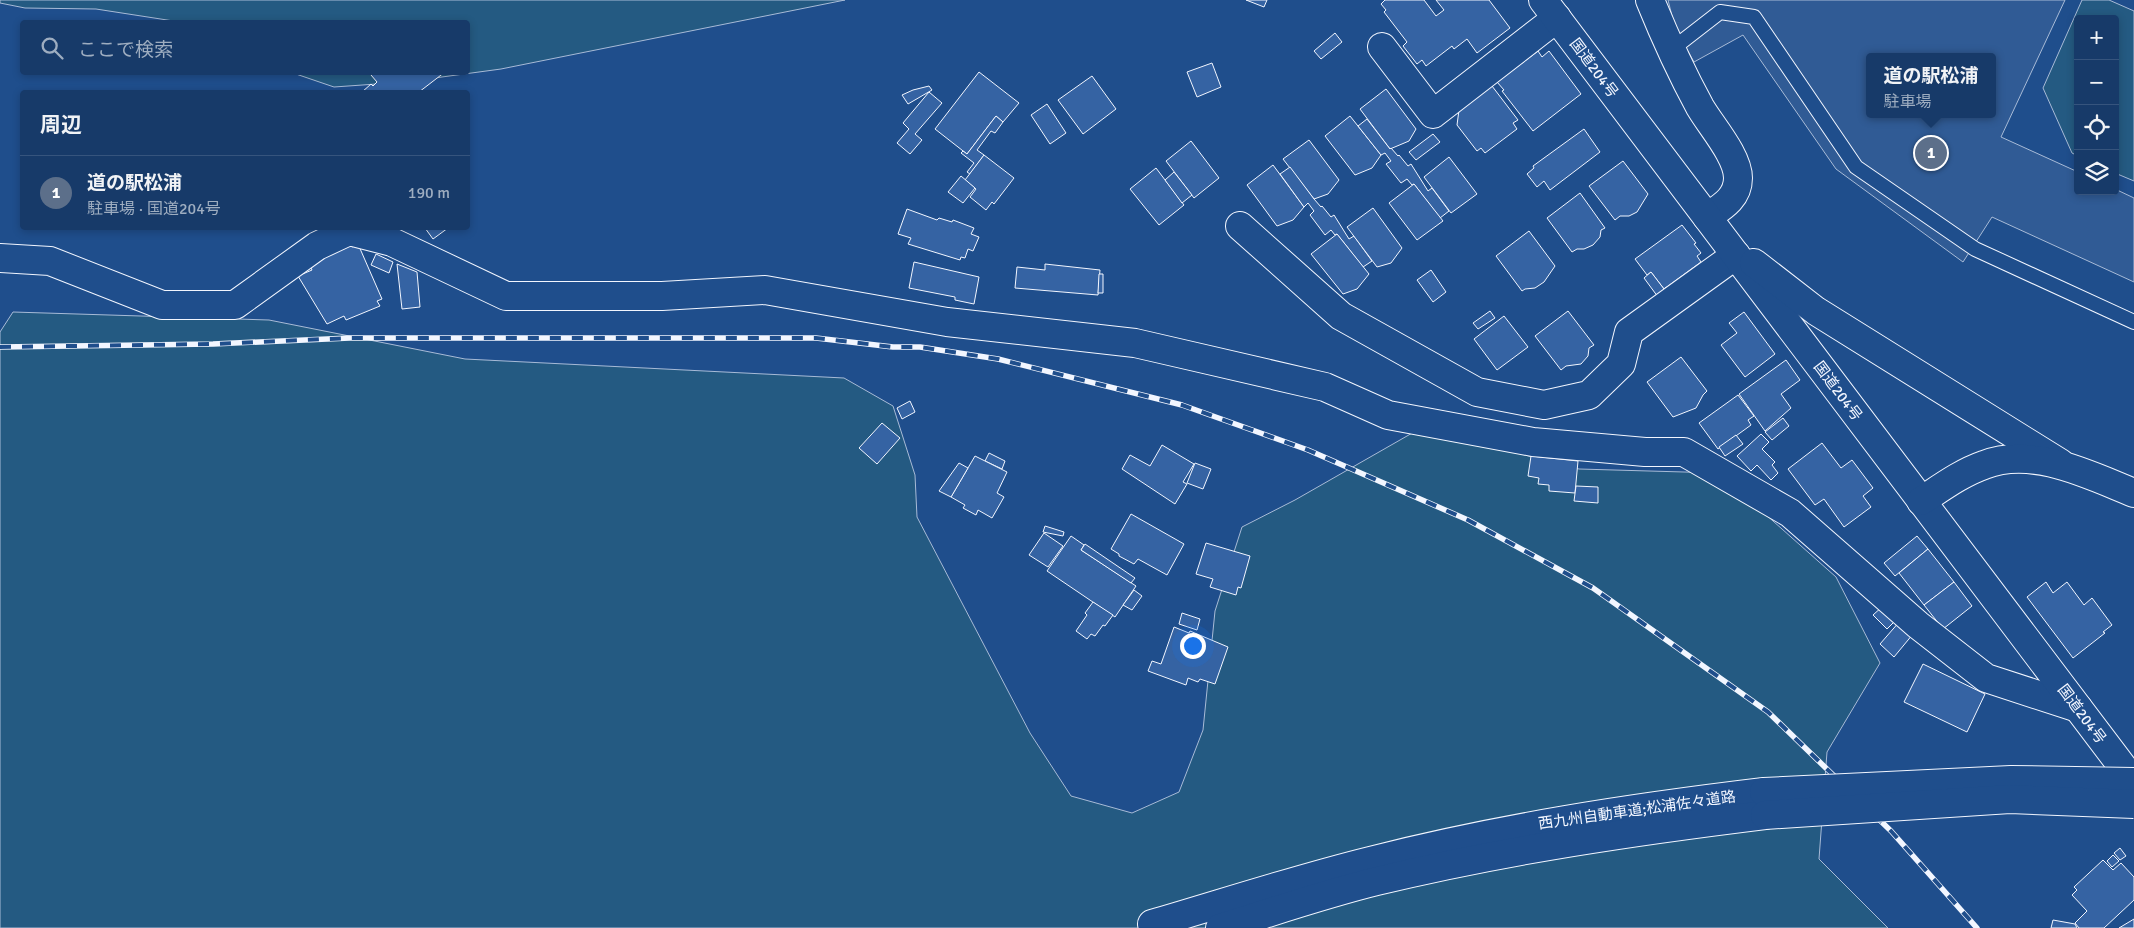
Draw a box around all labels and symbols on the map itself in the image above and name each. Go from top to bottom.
street label: 国道204号 [1566,35,1622,101]
pin: 1 [1915,134,1947,172]
street label: 国道204号 [1810,358,1866,424]
your location [1180,633,1206,659]
street label: 国道204号 [2054,681,2110,747]
street label: 西九州自動車道;松浦佐々道路 [1537,787,1737,833]

